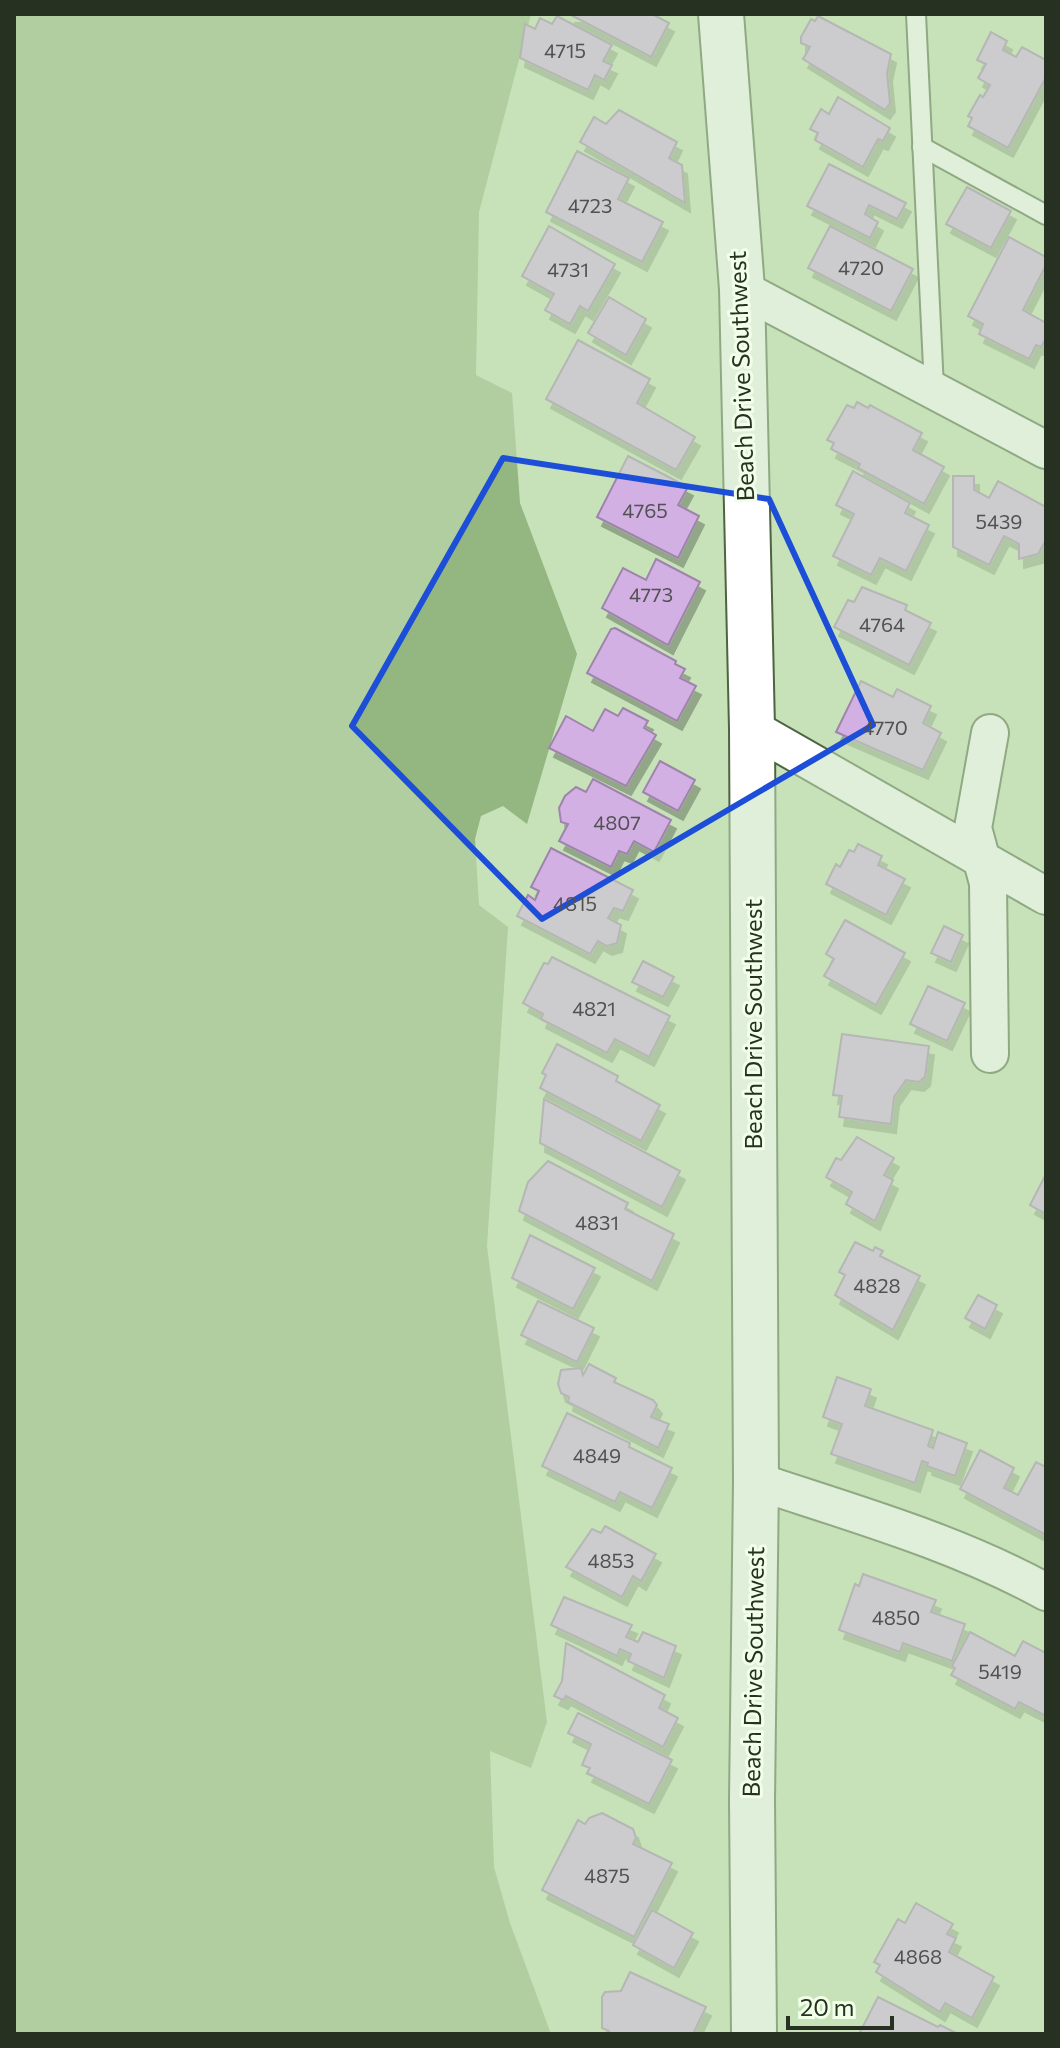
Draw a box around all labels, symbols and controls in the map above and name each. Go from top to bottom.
house number: 4715 [544,38,586,62]
house number: 4723 [568,193,612,217]
street label: Beach Drive Southwest [722,250,759,502]
house number: 4720 [838,255,884,279]
house number: 4731 [547,257,589,281]
house number: 4765 [622,498,668,522]
house number: 5439 [975,509,1023,533]
house number: 4773 [629,582,673,606]
house number: 4764 [859,612,905,636]
house number: 4770 [862,715,908,739]
house number: 4807 [593,810,641,834]
house number: 4815 [553,891,597,915]
street label: Beach Drive Southwest [738,898,767,1149]
house number: 4821 [572,996,616,1020]
house number: 4831 [575,1210,619,1234]
house number: 4828 [853,1273,901,1297]
house number: 4849 [573,1443,621,1467]
street label: Beach Drive Southwest [736,1546,769,1798]
house number: 4853 [587,1548,635,1572]
house number: 4850 [872,1605,920,1629]
house number: 5419 [978,1659,1022,1683]
house number: 4875 [584,1863,630,1887]
house number: 4868 [894,1944,942,1968]
scale bar [788,1980,892,2030]
text: 20 m [800,1992,854,2021]

